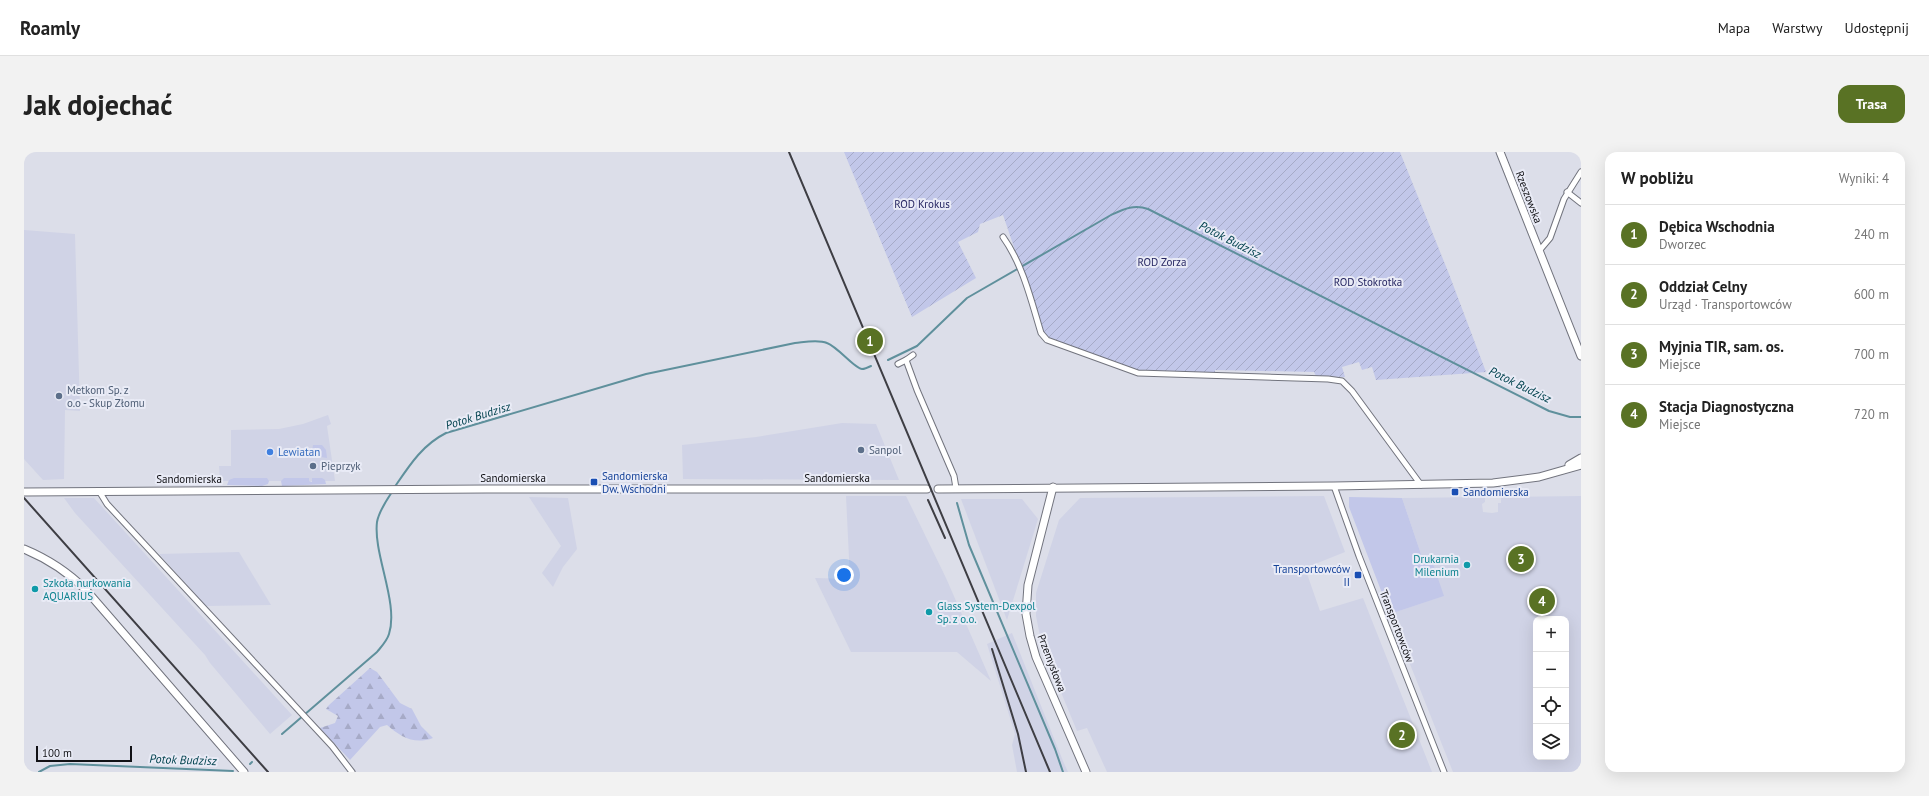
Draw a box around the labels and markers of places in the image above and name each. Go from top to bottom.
pin: 1 [857,326,883,356]
place label: Metkom Sp. z o.o - Skup Złomu [67,383,145,410]
marker: Metkom Sp. z o.o - Skup Złomu [54,391,64,401]
place label: Sanpol [869,443,902,457]
place label: Lewiatan [278,445,320,459]
marker: Sanpol [856,445,866,455]
marker: Lewiatan [265,447,275,457]
place label: Pieprzyk [321,459,361,473]
marker: Pieprzyk [308,461,318,471]
place label: Sandomierska Dw. Wschodni [602,469,668,496]
marker: Sandomierska Dw. Wschodni [589,477,599,487]
place label: Sandomierska [1463,485,1529,499]
marker: Sandomierska [1450,487,1460,497]
pin: 3 [1508,544,1534,574]
place label: Drukarnia Milenium [1413,552,1459,579]
marker: Drukarnia Milenium [1462,560,1472,570]
place label: Transportowców II [1273,562,1350,589]
marker: Transportowców II [1353,570,1363,580]
place label: Szkoła nurkowania AQUARIUS [43,576,131,603]
marker: Szkoła nurkowania AQUARIUS [30,584,40,594]
pin: 4 [1529,586,1555,616]
place label: Glass System-Dexpol Sp. z o.o. [937,599,1036,626]
marker: Glass System-Dexpol Sp. z o.o. [924,607,934,617]
pin: 2 [1389,720,1415,750]

